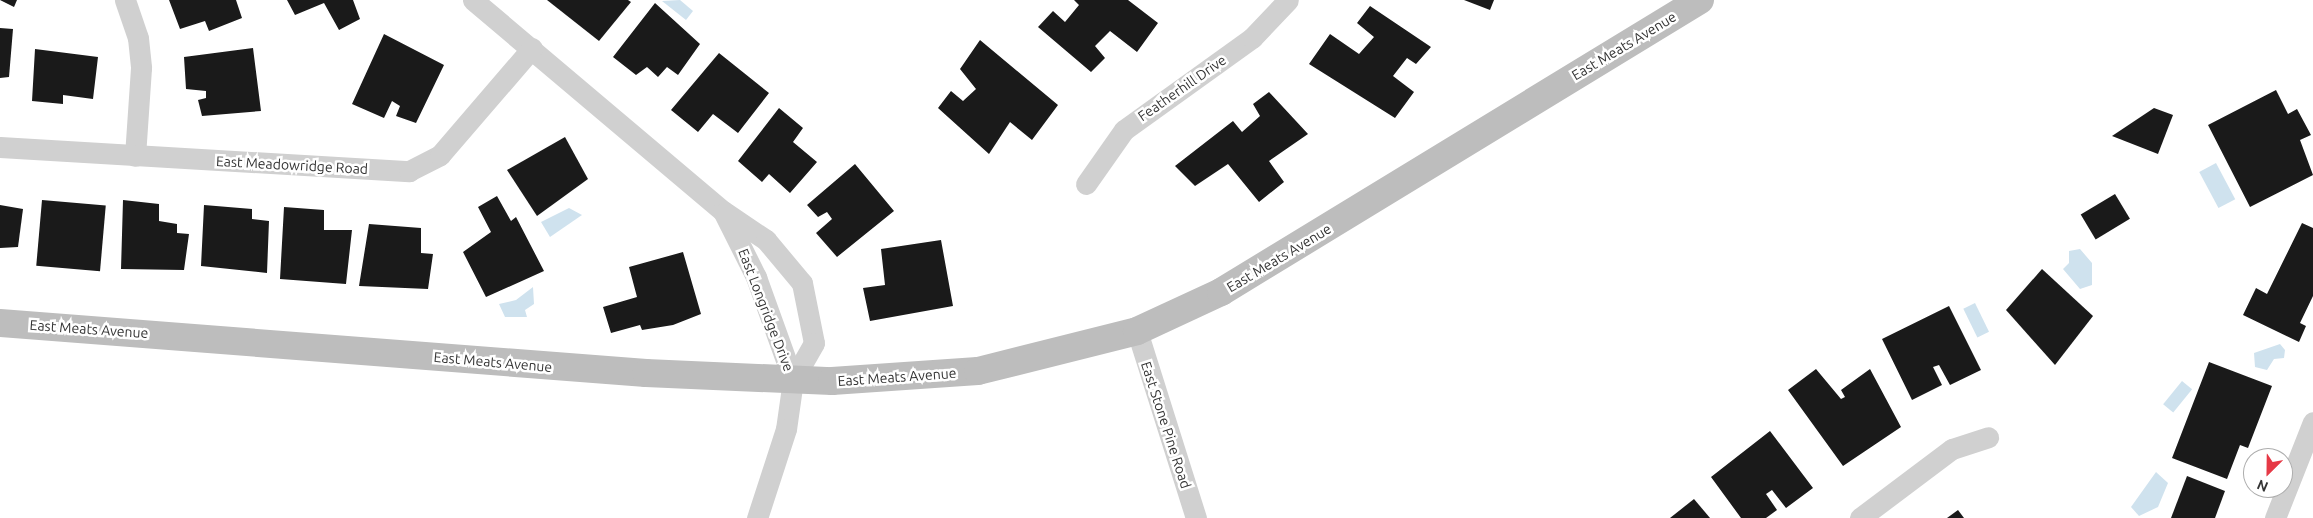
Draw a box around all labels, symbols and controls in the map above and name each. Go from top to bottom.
street label: East Meats Avenue [1569,8,1679,84]
street label: Featherhill Drive [1135,51,1229,125]
street label: East Meadowridge Road [216,153,368,177]
street label: East Meats Avenue [1224,220,1334,296]
street label: East Longridge Drive [735,246,797,374]
street label: East Meats Avenue [29,316,149,342]
street label: East Meats Avenue [433,348,553,376]
street label: East Stone Pine Road [1138,359,1194,491]
street label: East Meats Avenue [837,364,957,390]
north arrow [2243,448,2293,498]
text: N [2255,476,2270,495]

